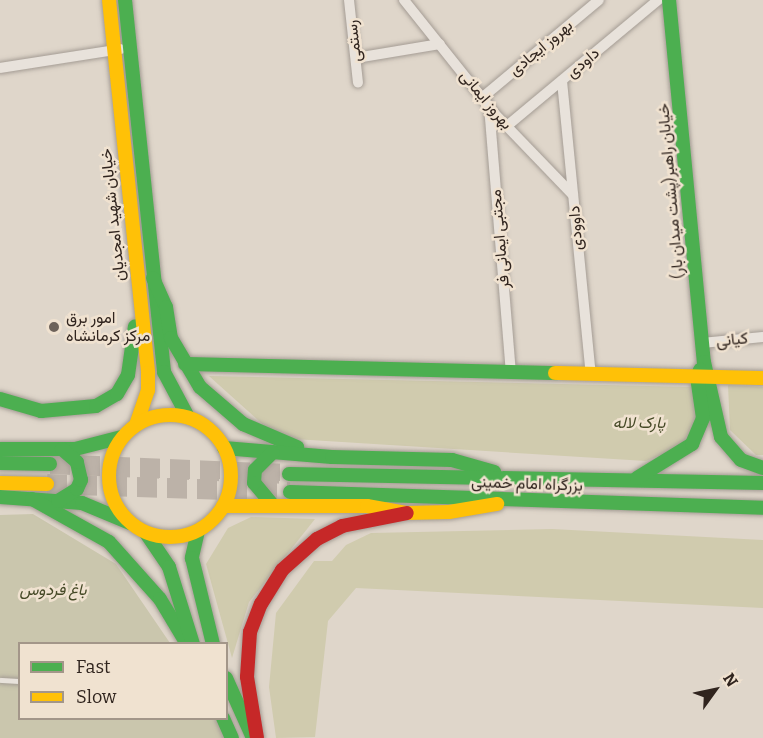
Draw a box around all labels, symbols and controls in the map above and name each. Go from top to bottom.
street label: بهروز ایجادی [505,16,577,80]
street label: رستمی [342,19,366,63]
street label: داودی [562,44,604,82]
street label: بهروز ایمانی [456,66,516,134]
street label: خیابان راهبر(پشت میدان بار) [654,103,688,279]
street label: خیابان شهید امجدیان [96,148,130,282]
street label: مجتبی ایمانی فر [486,189,514,289]
street label: داوودی [565,205,587,251]
place label: امور برق مرکز کرمانشاه [66,308,150,346]
marker: امور برق مرکز کرمانشاه [47,320,61,334]
street label: کیانی [715,329,749,351]
park label: پارک لاله [613,413,665,433]
street label: بزرگراه امام خمینی [471,472,583,496]
park label: باغ فردوس [19,580,87,600]
legend [18,642,228,720]
text: Fast [76,656,111,678]
north arrow [685,660,745,720]
text: N [719,670,742,690]
text: Slow [76,686,116,708]

